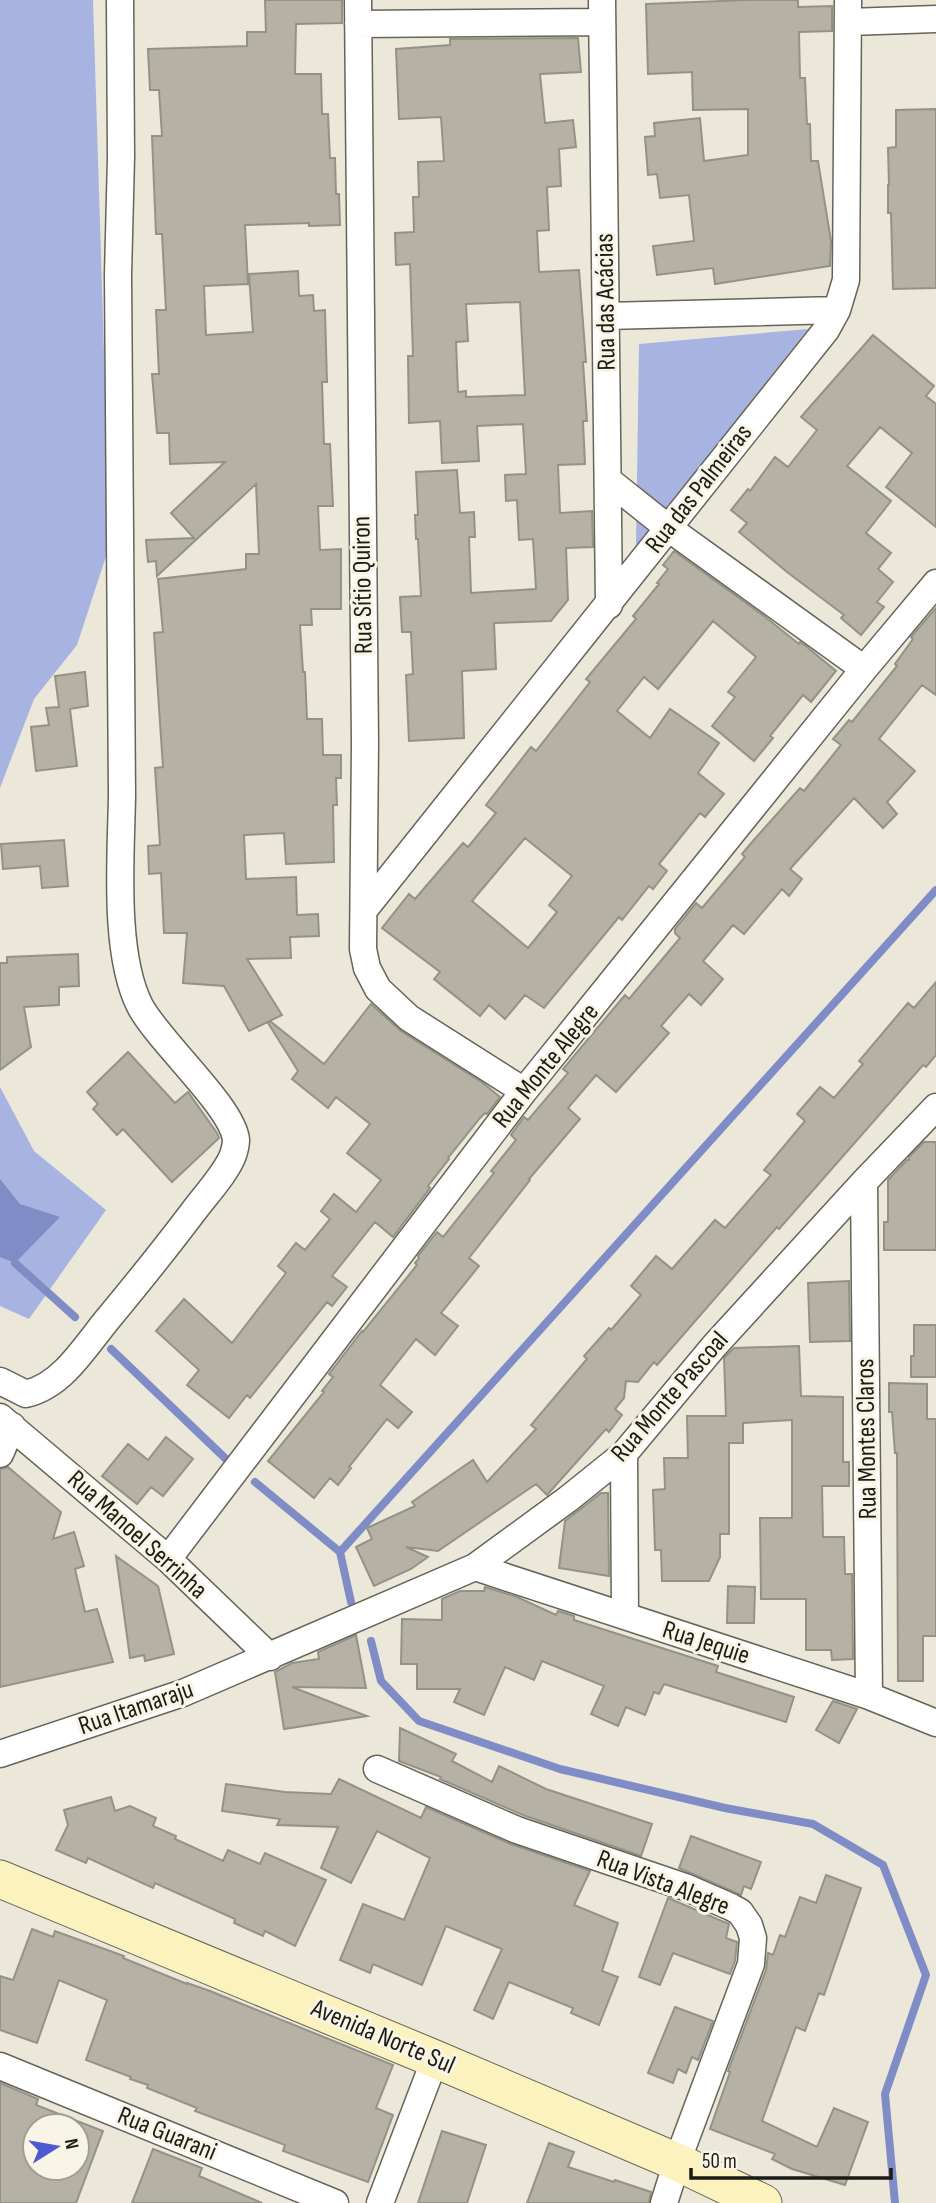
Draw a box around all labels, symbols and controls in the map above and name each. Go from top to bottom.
street label: Rua das Acácias [589,233,623,371]
street label: Rua das Palmeiras [639,418,759,560]
street label: Rua Sítio Quiron [346,516,380,654]
street label: Rua Monte Alegre [486,997,606,1135]
street label: Rua Monte Pascoal [605,1325,735,1469]
street label: Rua Montes Claros [850,1358,884,1520]
street label: Rua Manoel Serrinha [61,1464,213,1606]
street label: Rua Jequie [659,1614,753,1672]
street label: Rua Itamaraju [75,1674,197,1742]
street label: Rua Vista Alegre [592,1844,734,1922]
street label: Avenida Norte Sul [306,1992,459,2081]
street label: Rua Guarani [113,2100,221,2168]
north arrow [21,2112,91,2182]
scale bar [691,2136,890,2180]
text: N [59,2137,83,2151]
text: 50 m [702,2149,737,2174]

